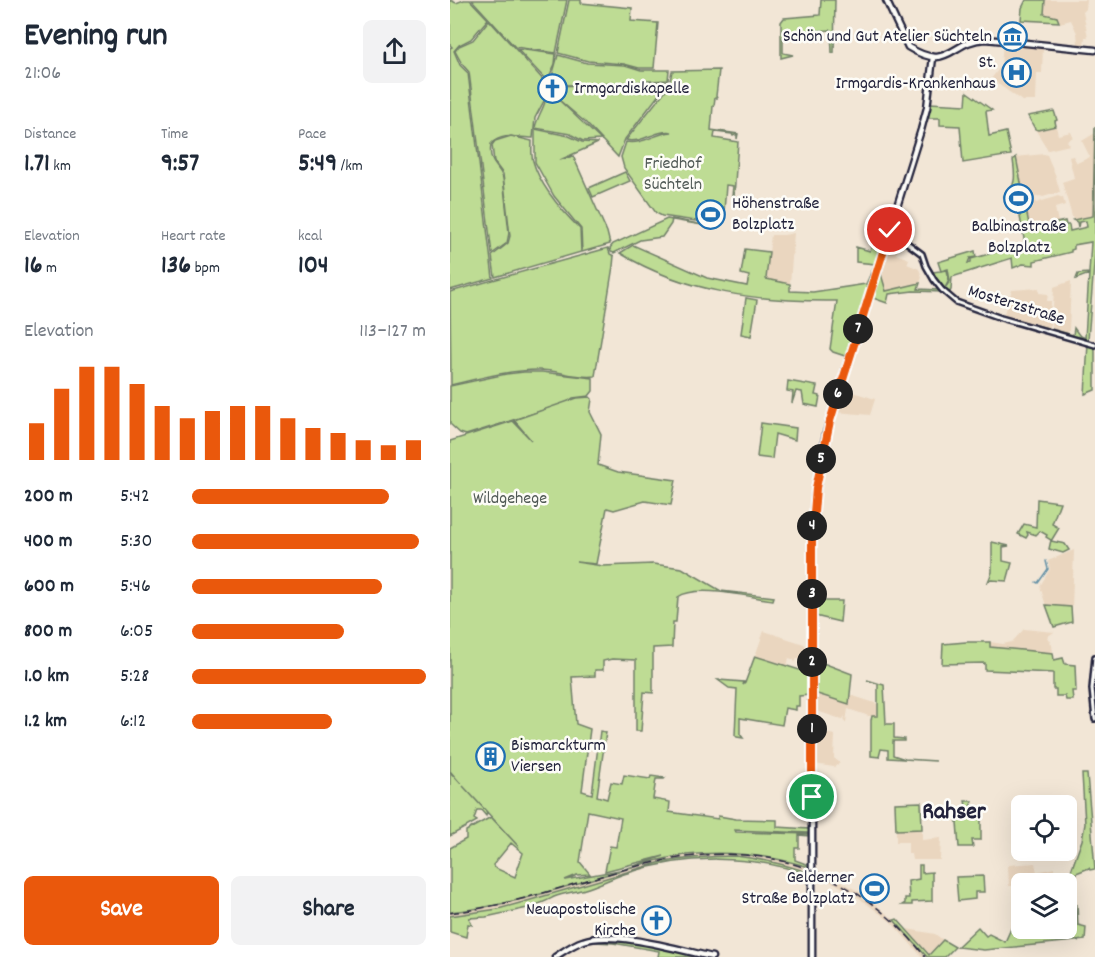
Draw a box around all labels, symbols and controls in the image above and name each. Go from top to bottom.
text: Evening run [24,14,168,61]
button: share [363,20,426,83]
museum icon: Schön und Gut Atelier Süchteln [997,21,1029,53]
place label: Schön und Gut Atelier Süchteln [783,25,992,50]
place label: St. Irmgardis-Krankenhaus [836,51,996,97]
hospital icon: St. Irmgardis-Krankenhaus [1001,57,1033,89]
text: 21:06 [24,60,61,88]
church icon: Irmgardiskapelle [537,73,569,105]
place label: Irmgardiskapelle [574,77,690,102]
text: Distance [24,123,76,146]
text: Time [161,123,188,146]
text: Pace [298,123,326,146]
text: 1.71 [24,146,50,183]
text: 9:57 [161,146,199,183]
text: 5:49 [298,146,337,183]
park label: Friedhof Süchteln [644,152,702,198]
text: km [50,155,71,178]
text: /km [337,155,363,178]
sports icon: Balbinastraße Bolzplatz [1003,182,1035,214]
place label: Höhenstraße Bolzplatz [732,192,820,238]
sports icon: Höhenstraße Bolzplatz [695,198,727,230]
pin [864,204,915,255]
icon: check [873,213,906,246]
place label: Balbinastraße Bolzplatz [972,215,1067,261]
text: Elevation [24,225,80,248]
text: Heart rate [161,225,226,248]
text: kcal [298,225,322,248]
text: 16 [24,248,42,285]
text: 136 [161,248,191,285]
text: 104 [298,248,329,285]
text: m [42,257,57,280]
text: bpm [191,257,220,280]
street label: Mosterzstraße [965,279,1068,333]
pin: 7 [843,314,873,344]
text: 7 [855,317,861,340]
text: Elevation [24,318,94,346]
text: 113–127 m [359,318,426,346]
pin: 6 [823,379,853,409]
text: 6 [834,382,842,405]
pin: 5 [806,444,836,474]
text: 5 [817,447,825,470]
text: 200 m [24,483,73,511]
text: 5:42 [120,483,150,511]
park label: Wildgehege [473,487,547,512]
pin: 4 [797,511,827,541]
text: 4 [809,514,815,537]
text: 400 m [24,528,72,556]
text: 5:30 [120,528,152,556]
text: 600 m [24,573,74,601]
text: 5:46 [120,573,151,601]
pin: 3 [797,579,827,609]
text: 3 [808,582,816,605]
text: 800 m [24,618,72,646]
text: 6:05 [120,618,153,646]
pin: 2 [797,647,827,677]
text: 2 [809,650,816,673]
text: 1.0 km [24,663,69,691]
text: 5:28 [120,663,149,691]
text: 1.2 km [24,708,67,736]
text: 6:12 [120,708,146,736]
pin: 1 [797,714,827,744]
text: 1 [810,717,814,740]
place label: Bismarckturm Viersen [511,734,606,780]
building icon: Bismarckturm Viersen [474,740,506,772]
pin [786,771,837,822]
icon: arrive [795,780,828,813]
map controls [1011,795,1077,939]
button: locate [1011,795,1077,861]
district label: Rahser [922,796,987,830]
place label: Gelderner Straße Bolzplatz [742,866,854,912]
sports icon: Gelderner Straße Bolzplatz [859,872,891,904]
button: layers [1011,873,1077,939]
button: Save [24,876,219,945]
button: Share [231,876,426,945]
place label: Neuapostolische Kirche [526,898,636,944]
church icon: Neuapostolische Kirche [641,904,673,936]

